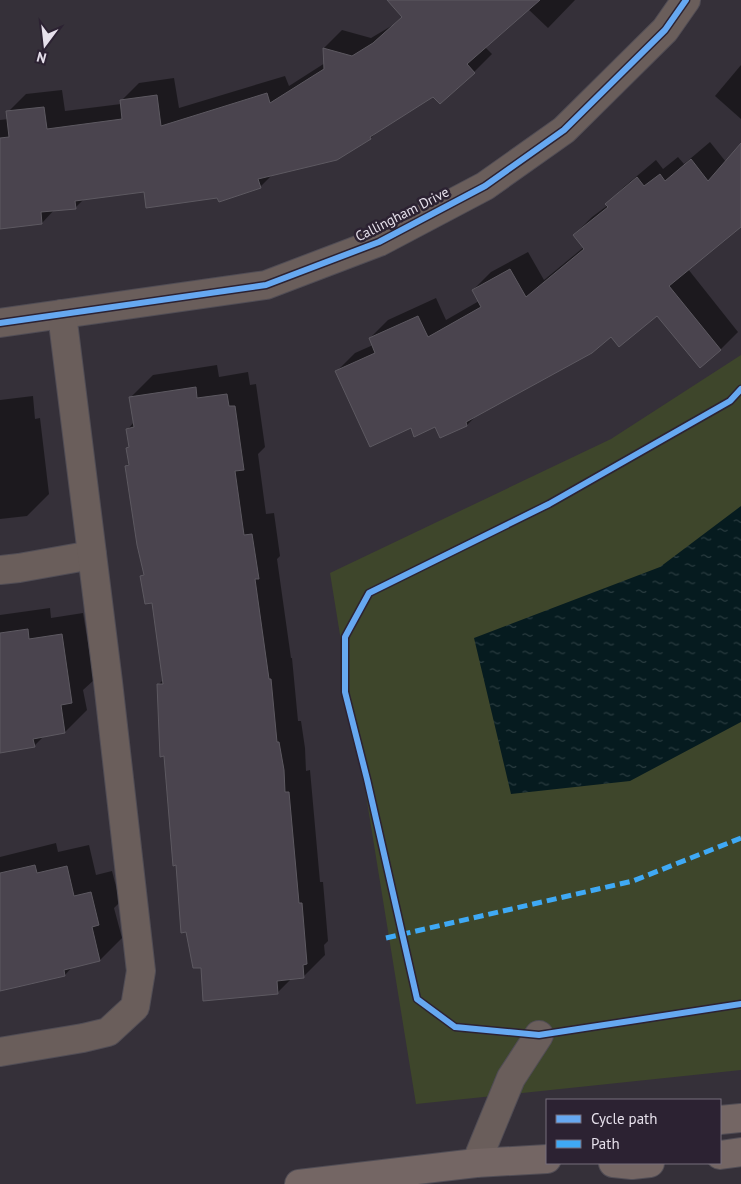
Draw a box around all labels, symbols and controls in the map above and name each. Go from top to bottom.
north arrow [20,20,70,70]
text: N [35,48,48,67]
street label: Callingham Drive [352,183,452,245]
legend [546,1099,721,1164]
text: Cycle path [591,1109,657,1128]
text: Path [591,1134,620,1153]

